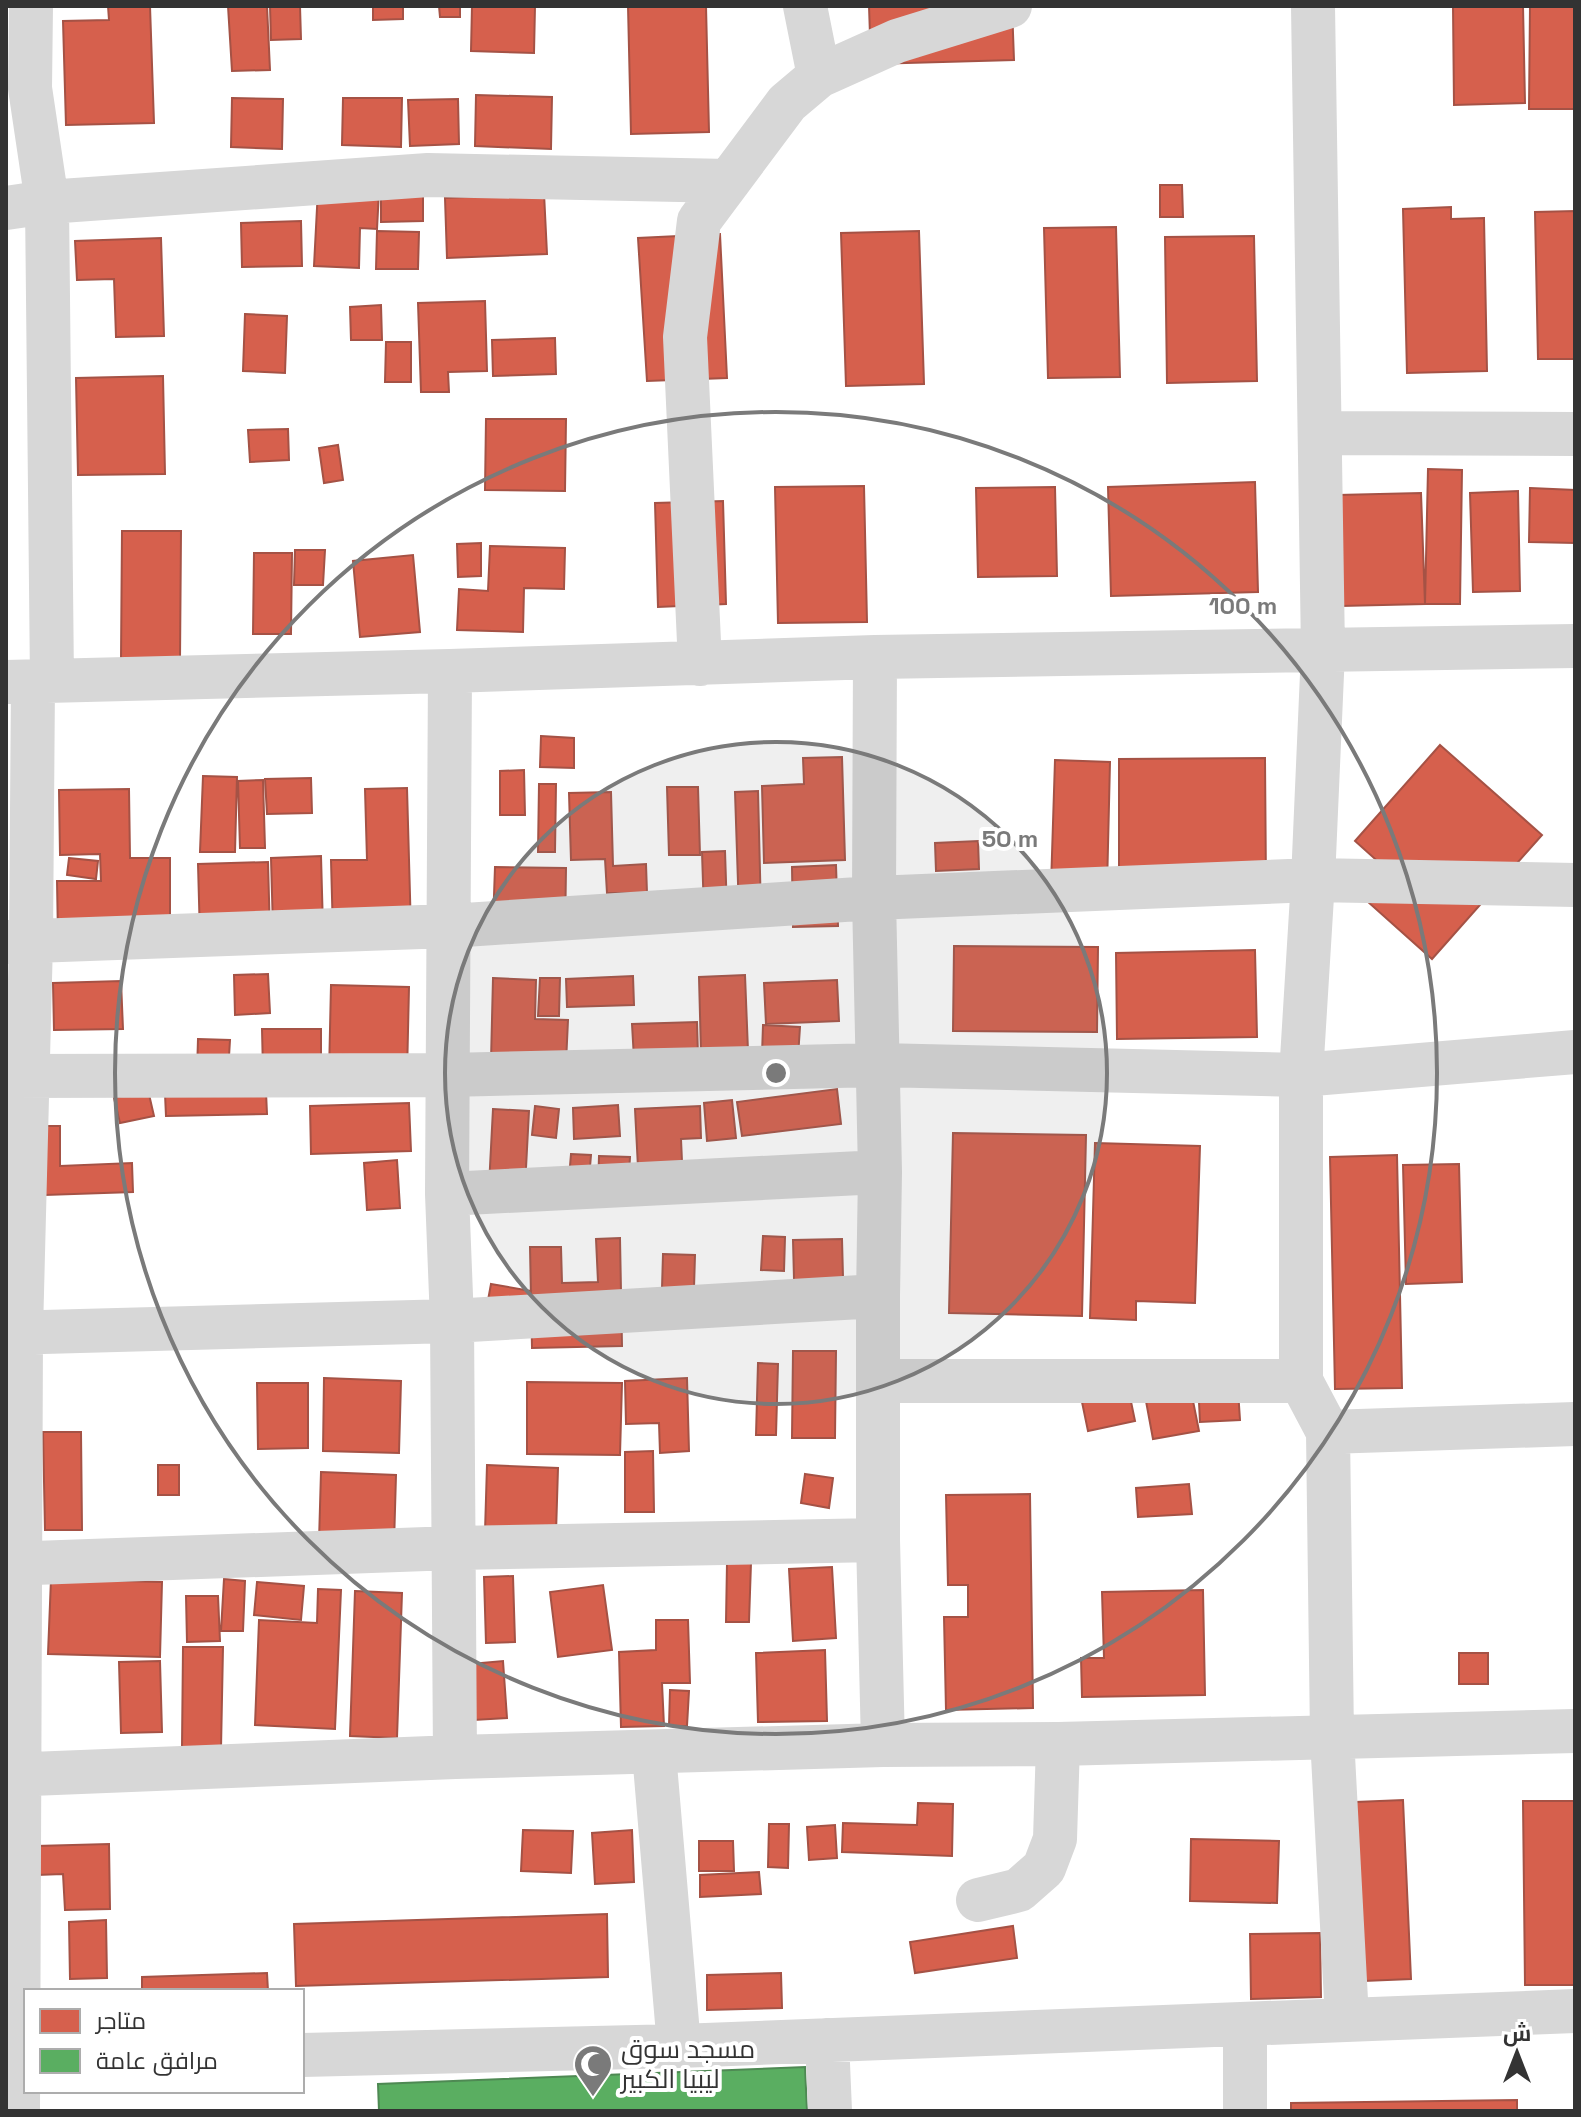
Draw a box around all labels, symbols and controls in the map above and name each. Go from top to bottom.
text: 100 m [1209,590,1277,621]
text: 50 m [982,823,1038,854]
centre of rings [762,1059,790,1087]
legend [24,1989,304,2093]
text: متاجر [94,2005,146,2036]
north arrow [1477,2013,1557,2093]
text: ش [1503,2019,1531,2047]
place label: مسجد سوق ليبيا الكبير [619,2032,755,2096]
mosque icon: مسجد سوق ليبيا الكبير [572,2043,614,2098]
text: مرافق عامة [96,2045,218,2076]

